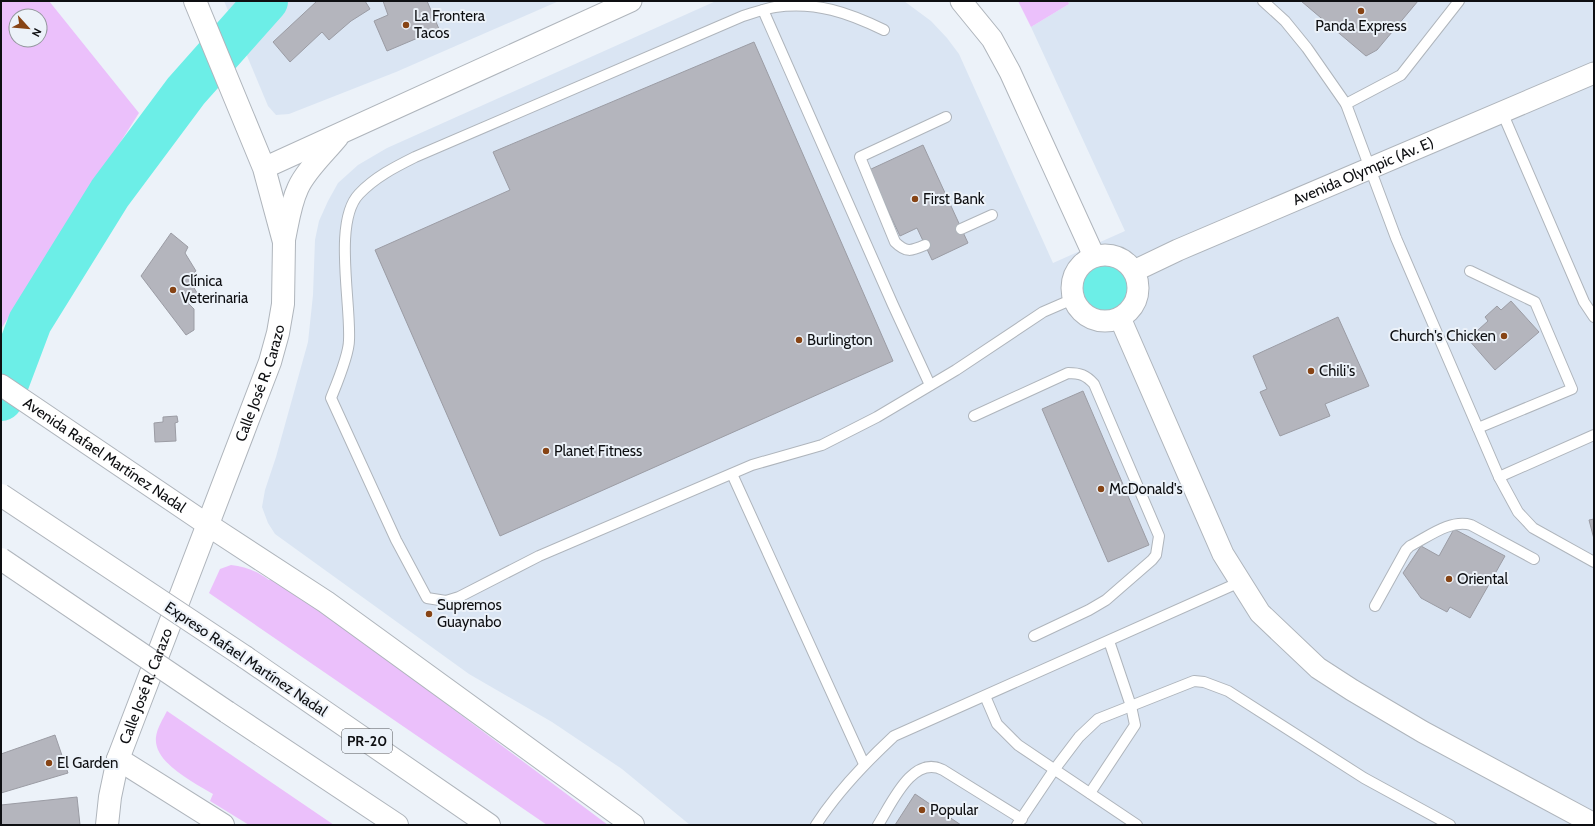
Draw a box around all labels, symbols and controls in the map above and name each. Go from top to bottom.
marker: Panda Express [1356,6,1366,16]
place label: La Frontera Tacos [414,7,486,42]
north arrow [8,8,48,48]
place label: Panda Express [1315,17,1407,35]
marker: La Frontera Tacos [401,20,411,30]
text: N [29,26,45,39]
street label: Avenida Olympic (Av. E) [1290,133,1436,209]
place label: First Bank [923,190,985,208]
marker: First Bank [910,194,920,204]
place label: Clínica Veterinaria [181,272,249,307]
marker: Clínica Veterinaria [168,285,178,295]
street label: Calle José R. Carazo [231,323,288,444]
place label: Church's Chicken [1390,327,1496,345]
place label: Burlington [807,331,873,349]
marker: Church's Chicken [1499,331,1509,341]
marker: Burlington [794,335,804,345]
place label: Chili's [1319,362,1355,380]
marker: Chili's [1306,366,1316,376]
street label: Avenida Rafael Martínez Nadal [20,394,190,517]
place label: Planet Fitness [554,442,642,460]
marker: Planet Fitness [541,446,551,456]
place label: McDonald's [1109,480,1183,498]
marker: McDonald's [1096,484,1106,494]
place label: Oriental [1457,570,1509,588]
marker: Oriental [1444,574,1454,584]
place label: Supremos Guaynabo [437,596,502,631]
street label: Expreso Rafael Martínez Nadal [161,598,331,720]
marker: Supremos Guaynabo [424,609,434,619]
street label: Calle José R. Carazo [116,626,176,747]
road number: PR-20 [342,729,392,753]
place label: El Garden [57,754,118,772]
marker: El Garden [44,758,54,768]
place label: Popular [930,801,979,819]
marker: Popular [917,805,927,815]

